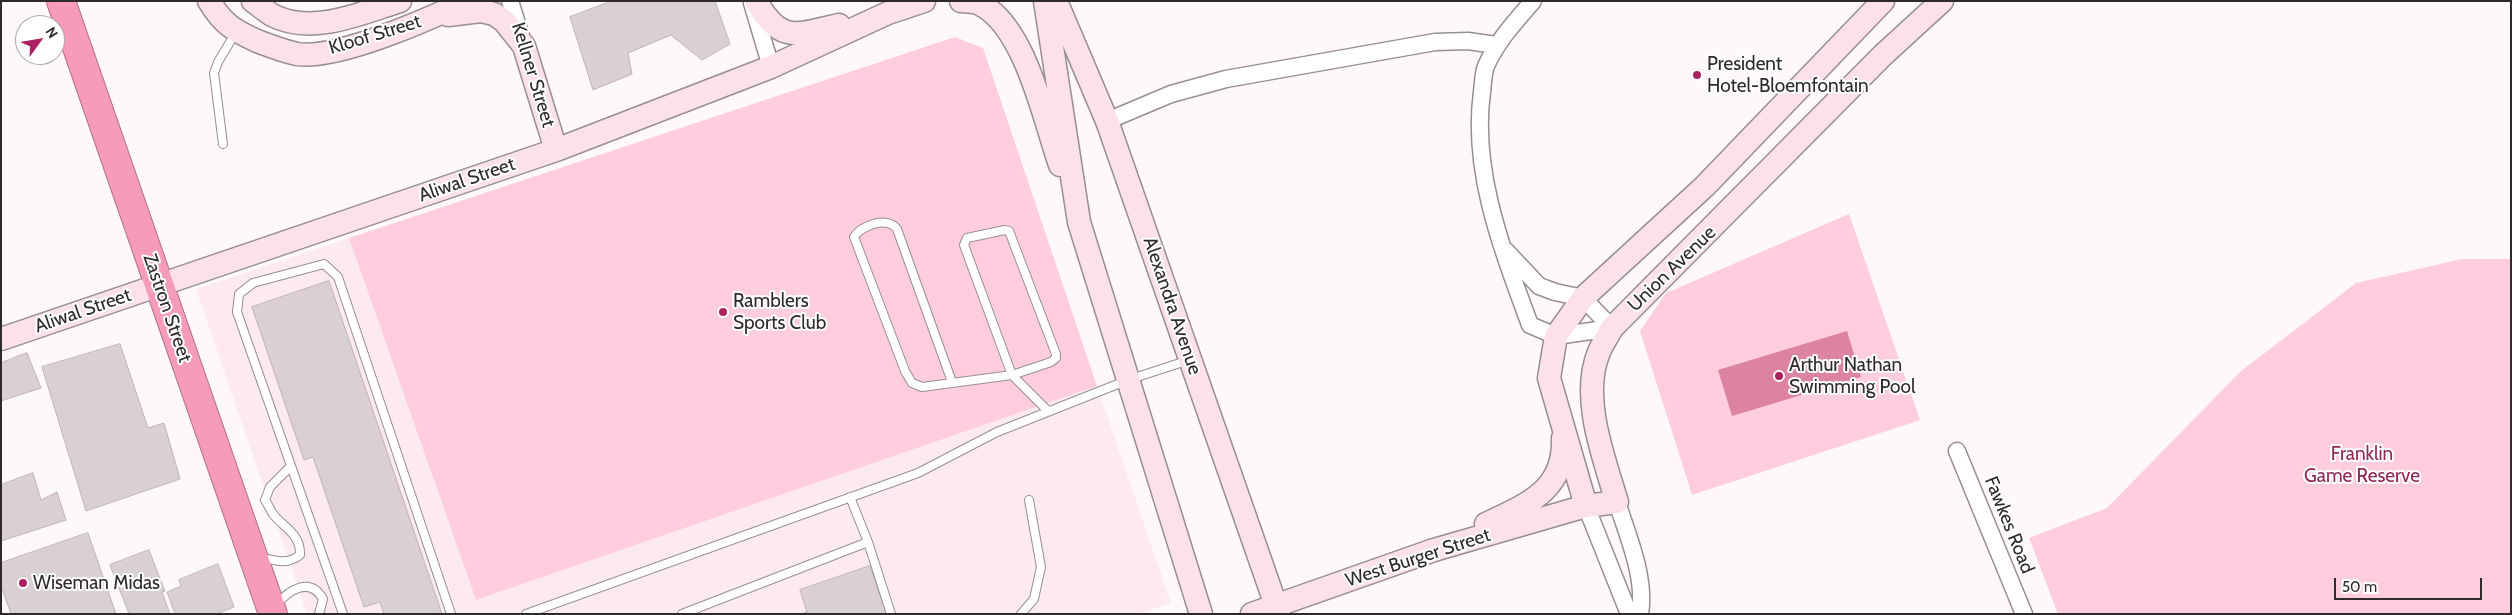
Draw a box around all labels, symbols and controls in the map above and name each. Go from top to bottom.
street label: Kloof Street [326,10,424,60]
north arrow [15,15,65,65]
street label: Kellner Street [506,20,560,130]
text: N [42,24,62,42]
place label: President Hotel-Bloemfontain [1707,53,1869,97]
marker: President Hotel-Bloemfontain [1691,69,1703,81]
street label: Aliwal Street [416,153,518,207]
street label: Union Avenue [1623,221,1721,317]
street label: Alexandra Avenue [1138,234,1206,378]
street label: Zastron Street [138,251,196,365]
street label: Aliwal Street [32,284,134,338]
place label: Ramblers Sports Club [733,290,826,334]
marker: Ramblers Sports Club [717,306,729,318]
place label: Arthur Nathan Swimming Pool [1789,354,1915,398]
marker: Arthur Nathan Swimming Pool [1773,370,1785,382]
park label: Franklin Game Reserve [2304,443,2420,487]
street label: Fawkes Road [1979,473,2039,577]
street label: West Burger Street [1343,524,1493,592]
scale bar [2337,568,2484,600]
place label: Wiseman Midas [33,572,160,594]
marker: Wiseman Midas [17,577,29,589]
text: 50 m [2342,578,2377,596]

